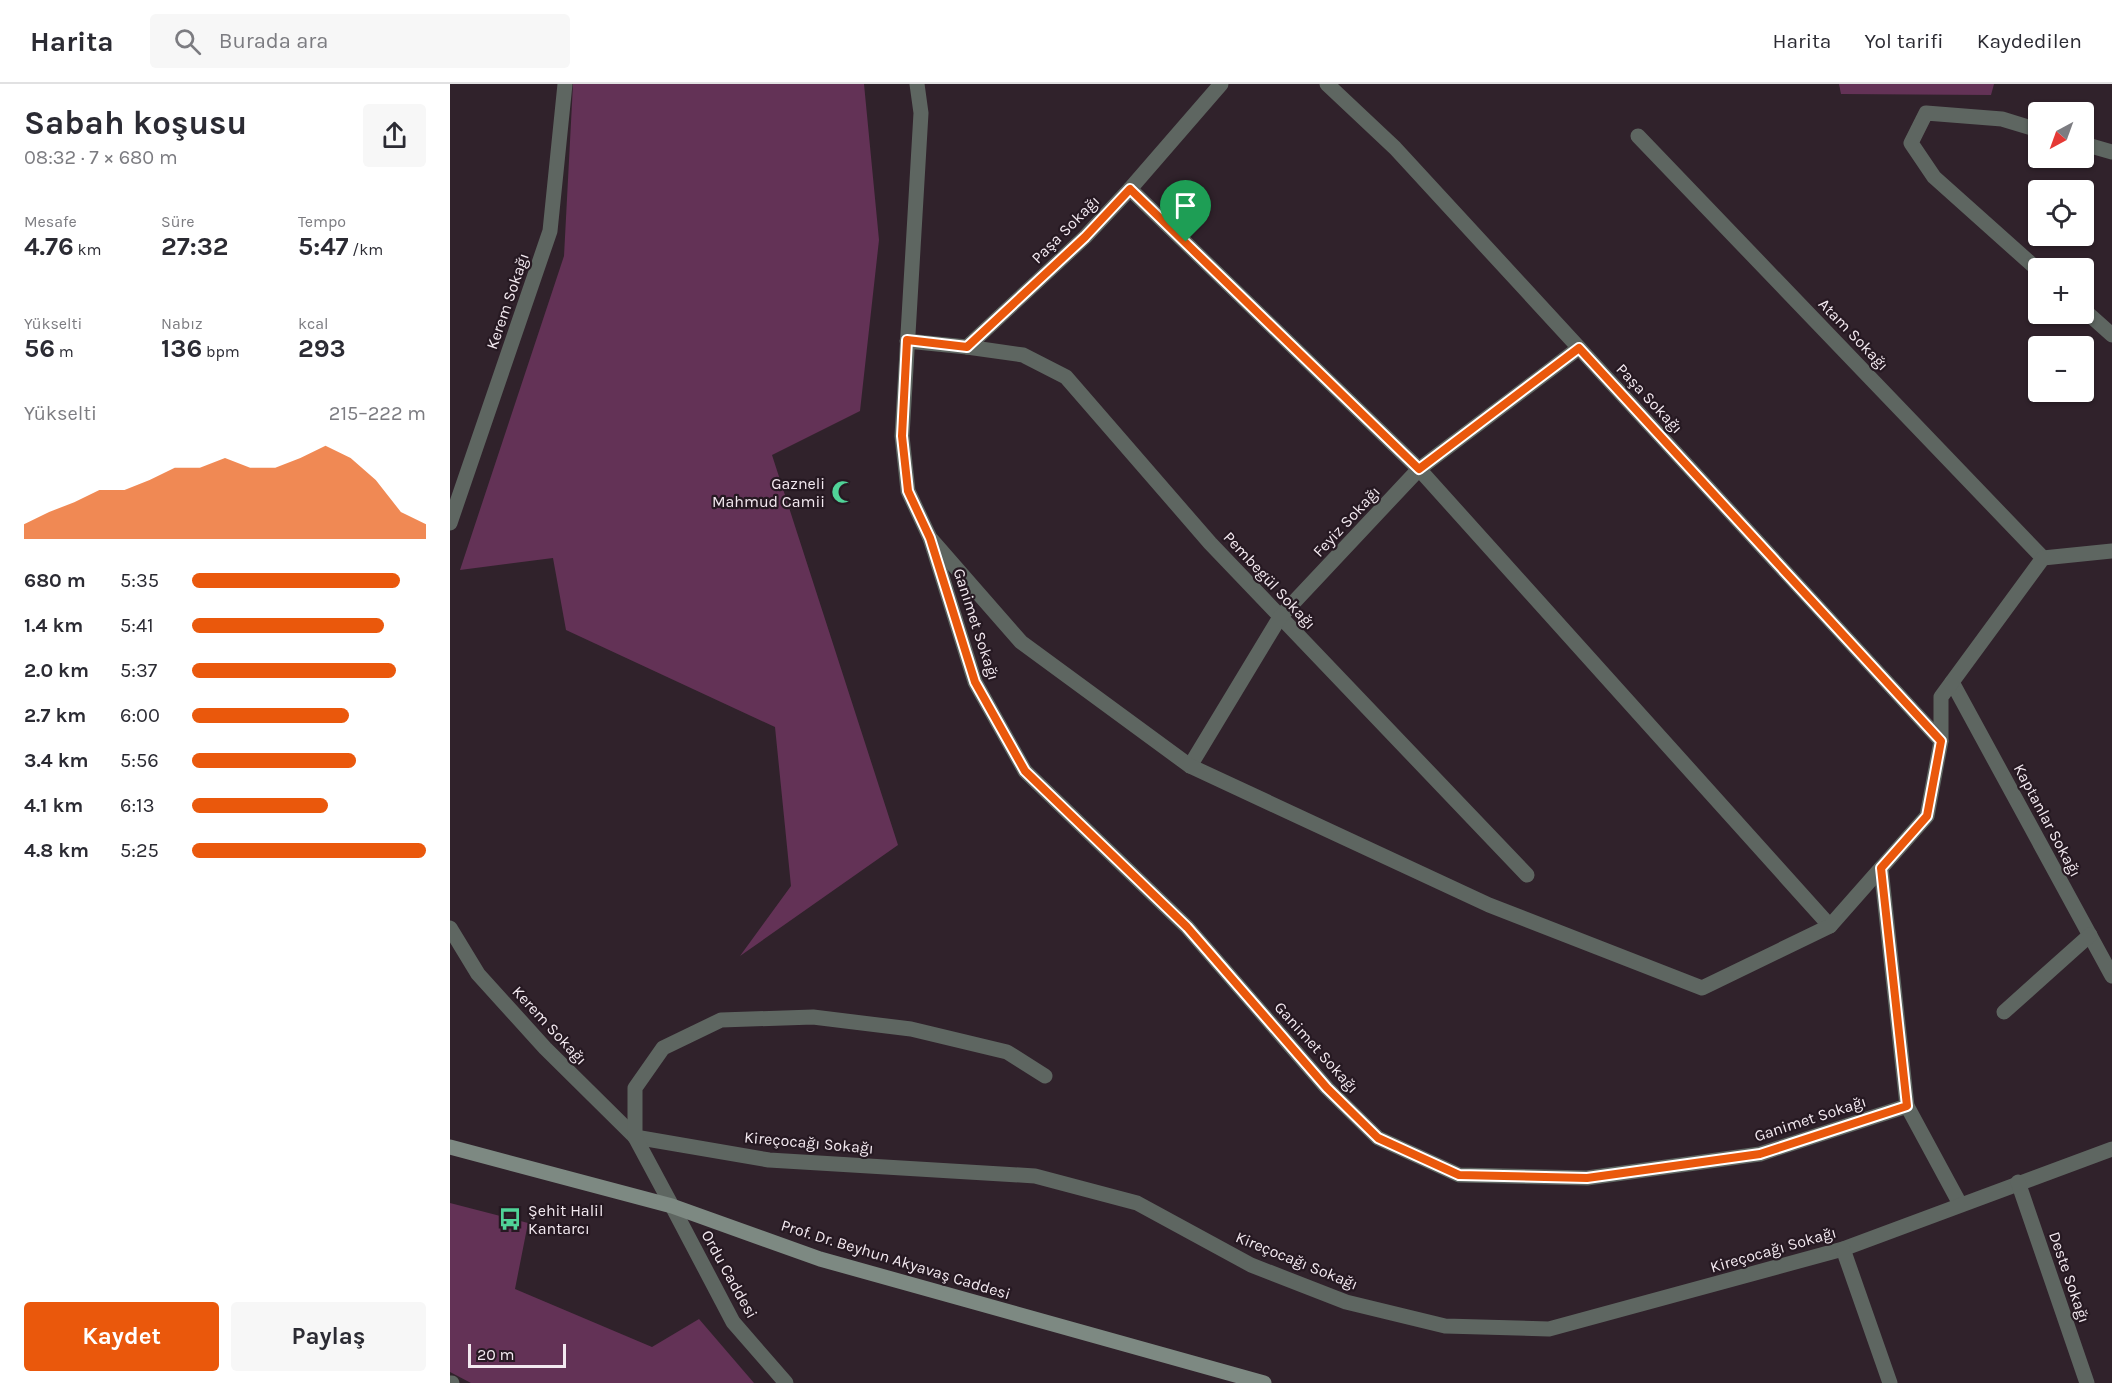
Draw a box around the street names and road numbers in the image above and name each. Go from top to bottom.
street label: Paşa Sokağı [1027,191,1103,267]
street label: Kerem Sokağı [482,250,533,352]
street label: Atam Sokağı [1815,294,1893,374]
street label: Paşa Sokağı [1612,359,1687,437]
street label: Feyiz Sokağı [1309,482,1384,561]
street label: Pembegül Sokağı [1219,528,1320,633]
street label: Ganimet Sokağı [949,566,1004,683]
street label: Kaptanlar Sokağı [2010,760,2085,880]
street label: Kerem Sokağı [508,982,591,1069]
street label: Ganimet Sokağı [1271,998,1363,1097]
street label: Ganimet Sokağı [1752,1091,1869,1146]
street label: Kireçocağı Sokağı [743,1127,875,1158]
street label: Prof. Dr. Beyhun Akyavaş Caddesi [779,1215,1013,1304]
street label: Kireçocağı Sokağı [1708,1222,1838,1277]
street label: Ordu Caddesi [697,1227,762,1322]
street label: Kireçocağı Sokağı [1233,1227,1361,1294]
street label: Deste Sokağı [2045,1229,2094,1325]

